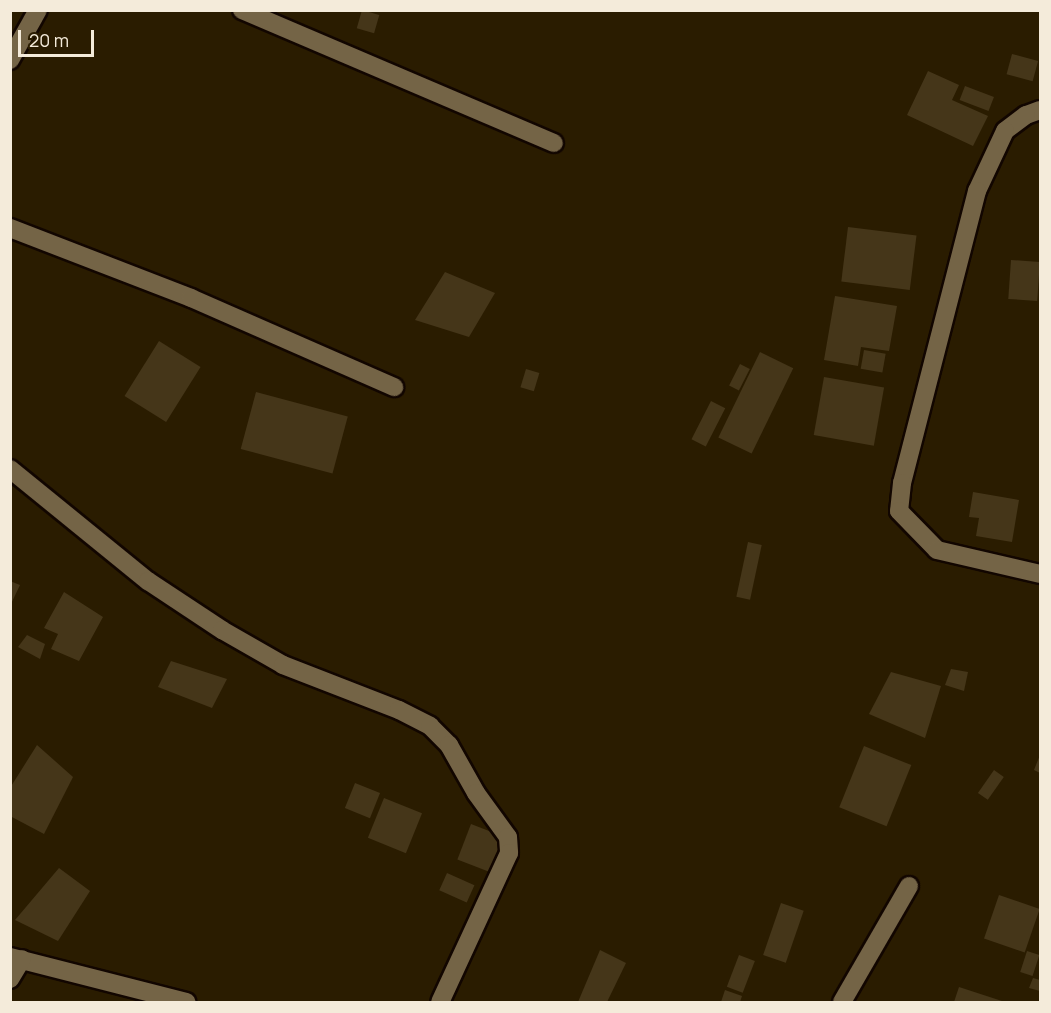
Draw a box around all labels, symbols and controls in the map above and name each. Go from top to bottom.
scale bar [21,18,98,56]
text: 20 m [29,28,69,52]

